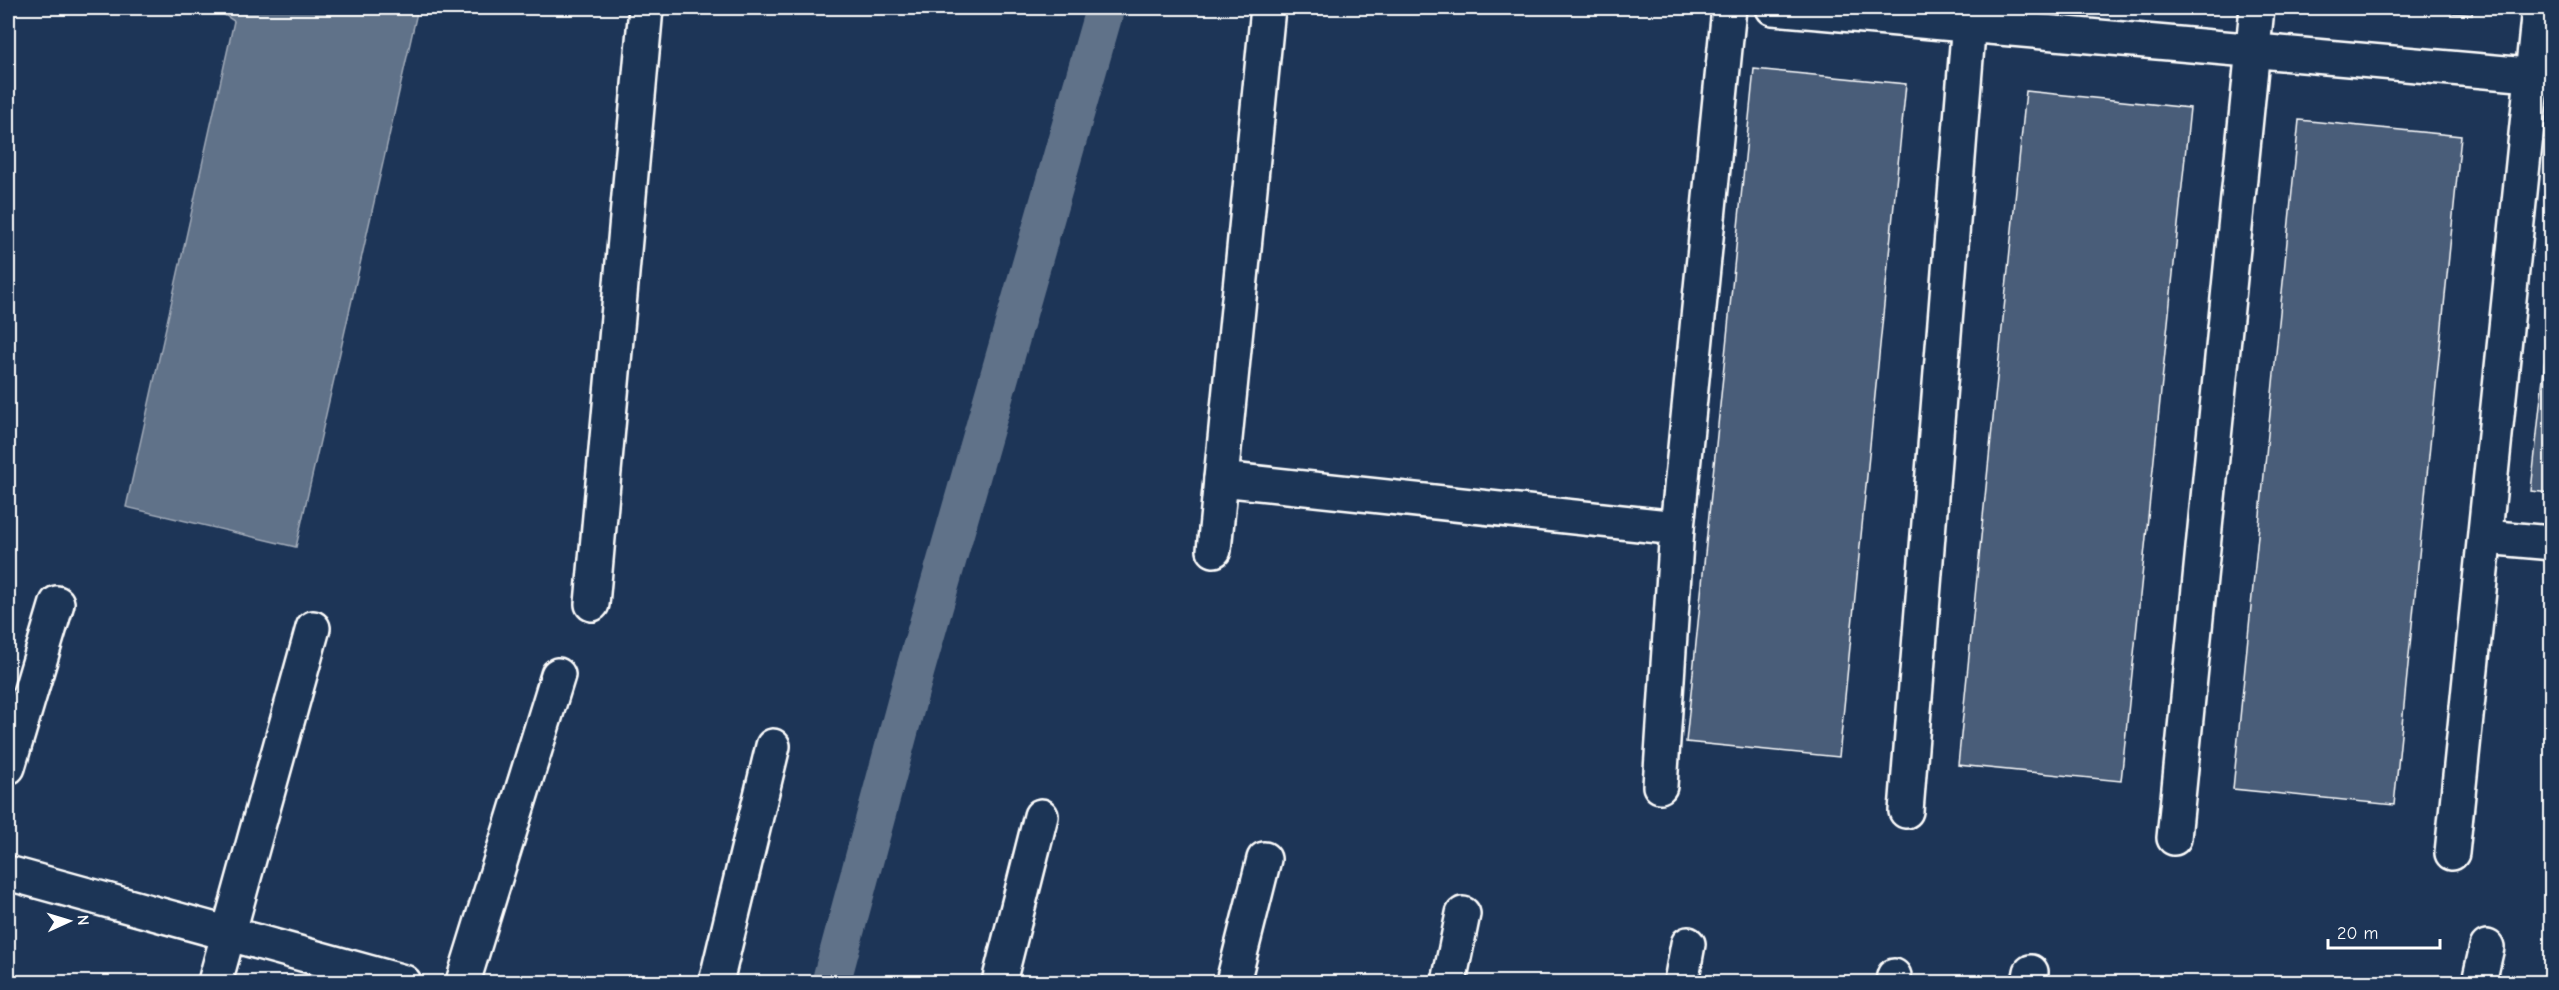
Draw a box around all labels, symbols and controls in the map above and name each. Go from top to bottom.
north arrow [39,891,99,951]
scale bar [2328,912,2440,950]
text: N [74,914,92,926]
text: 20 m [2337,923,2378,944]

